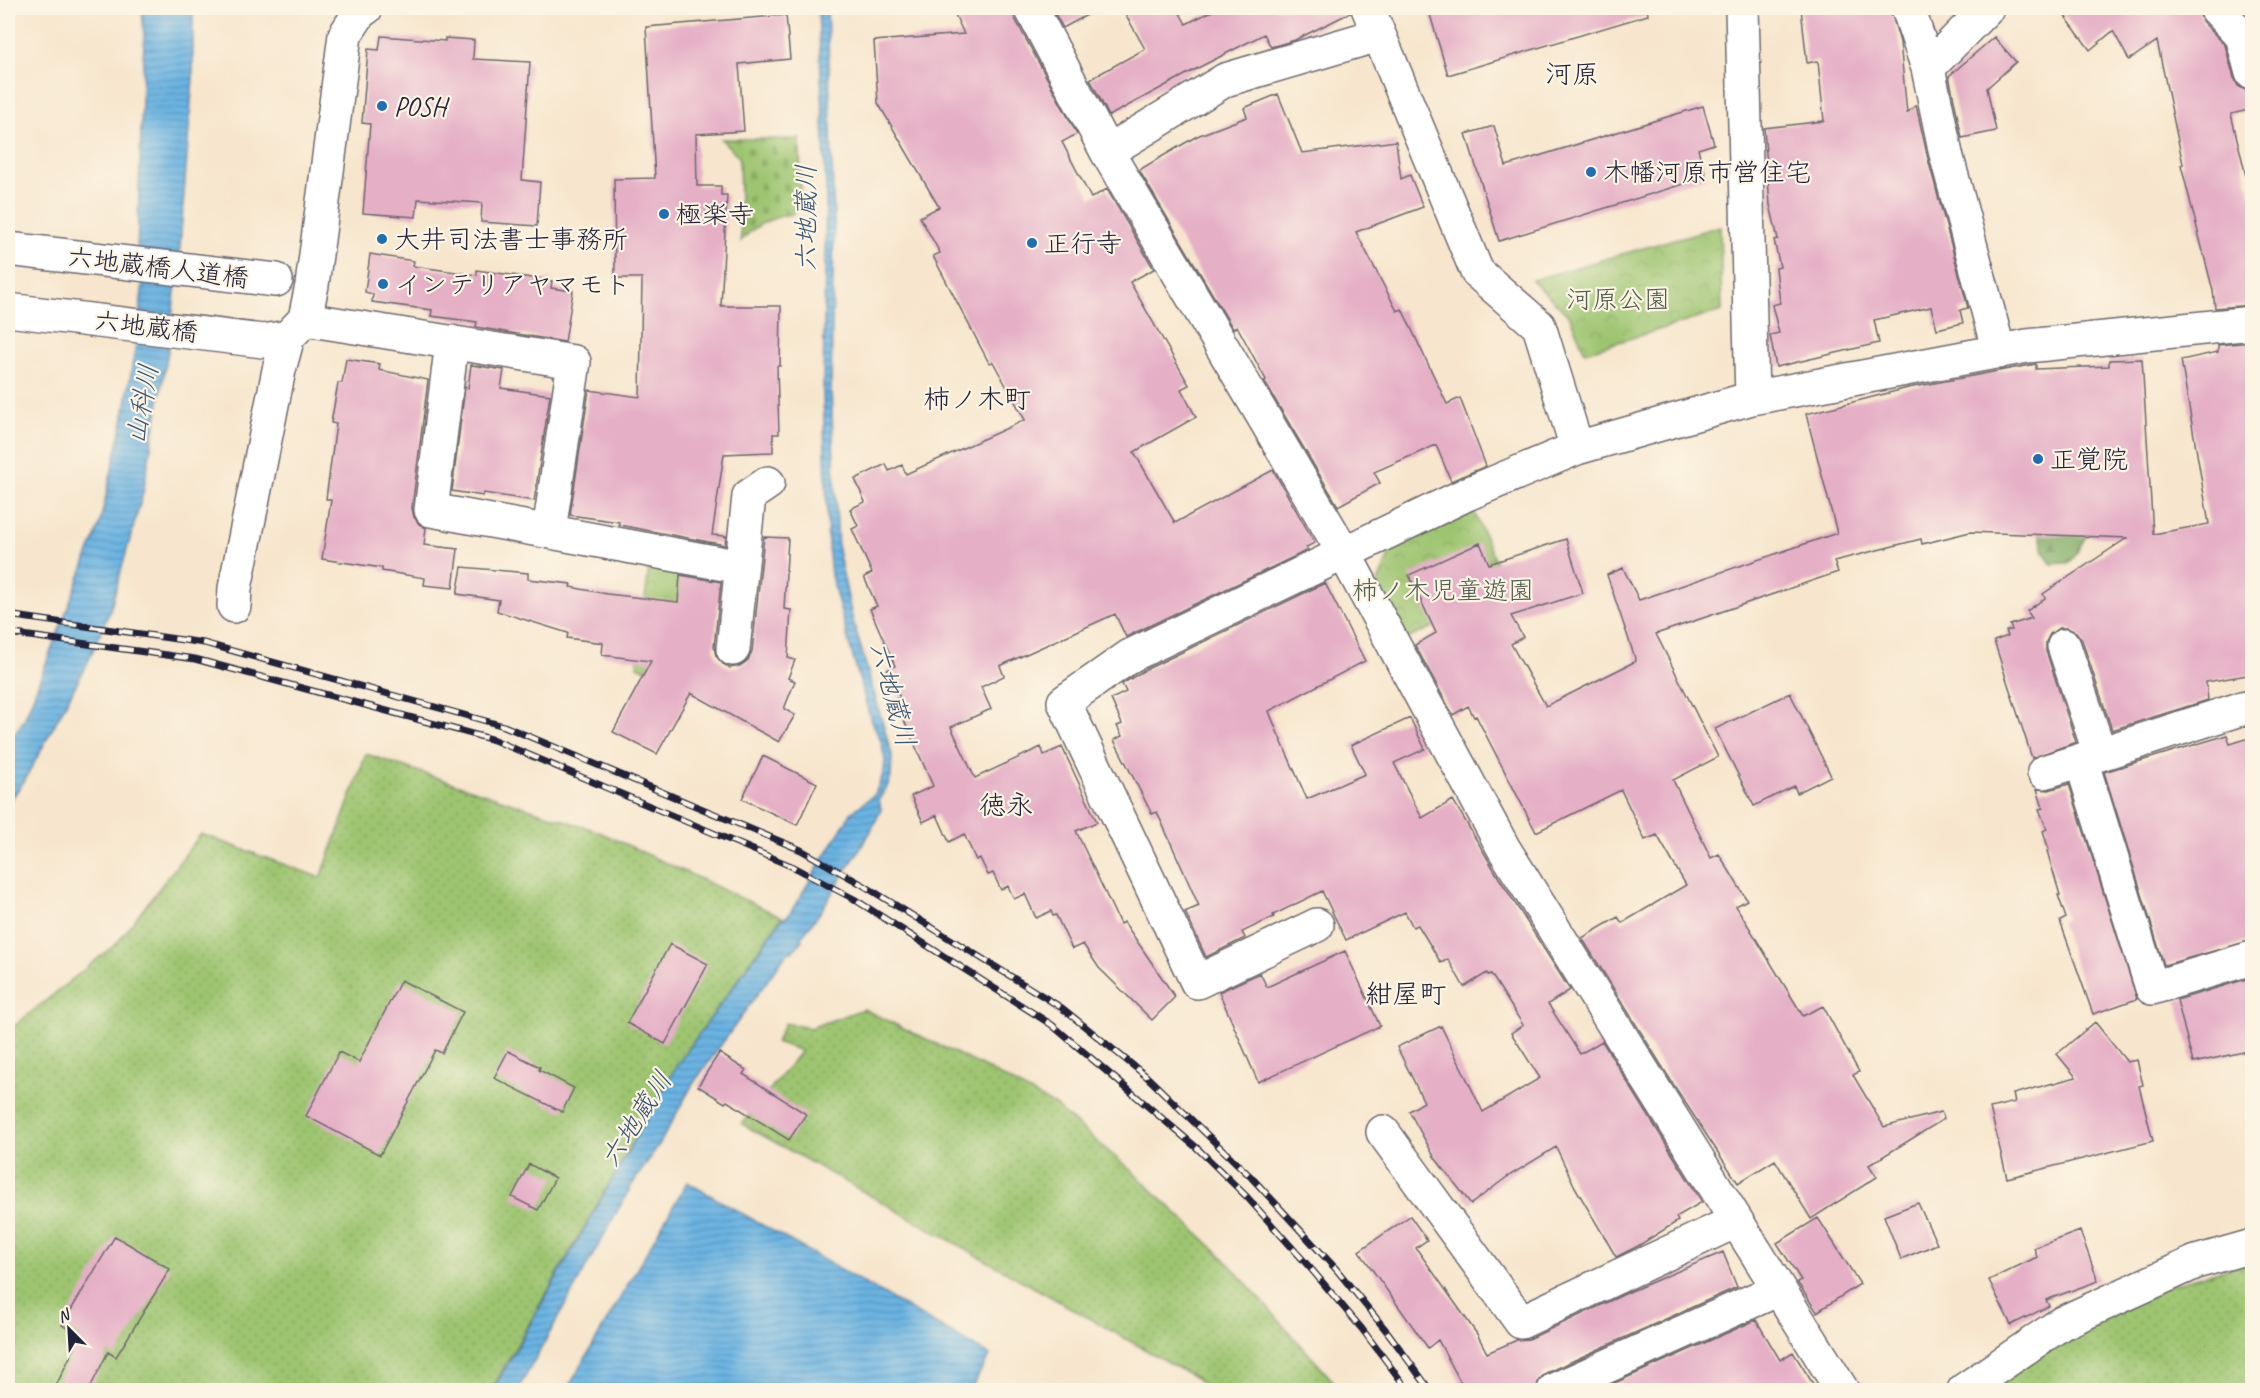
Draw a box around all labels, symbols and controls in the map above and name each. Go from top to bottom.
district label: 河原 [1545,57,1599,91]
place label: POSH [394,90,450,123]
marker: POSH [375,99,389,113]
place label: 木幡河原市営住宅 [1603,156,1811,189]
water label: 六地蔵川 [789,164,823,272]
marker: 木幡河原市営住宅 [1584,165,1598,179]
place label: 極楽寺 [676,198,754,231]
marker: 極楽寺 [657,207,671,221]
place label: 大井司法書士事務所 [394,223,628,256]
place label: 正行寺 [1044,227,1122,260]
marker: 大井司法書士事務所 [375,232,389,246]
marker: 正行寺 [1025,236,1039,250]
street label: 六地蔵橋人道橋 [66,240,250,295]
place label: インテリアヤマモト [395,268,631,301]
marker: インテリアヤマモト [376,277,390,291]
park label: 河原公園 [1566,283,1670,316]
street label: 六地蔵橋 [92,304,200,349]
water label: 山科川 [118,361,166,447]
district label: 柿ノ木町 [923,382,1031,416]
place label: 正覚院 [2050,443,2128,476]
marker: 正覚院 [2031,452,2045,466]
park label: 柿ノ木児童遊園 [1352,574,1534,607]
water label: 六地蔵川 [863,637,923,751]
district label: 徳永 [979,788,1033,822]
district label: 紺屋町 [1366,977,1447,1011]
water label: 六地蔵川 [592,1064,680,1174]
north arrow [39,1299,99,1359]
text: N [55,1304,75,1327]

